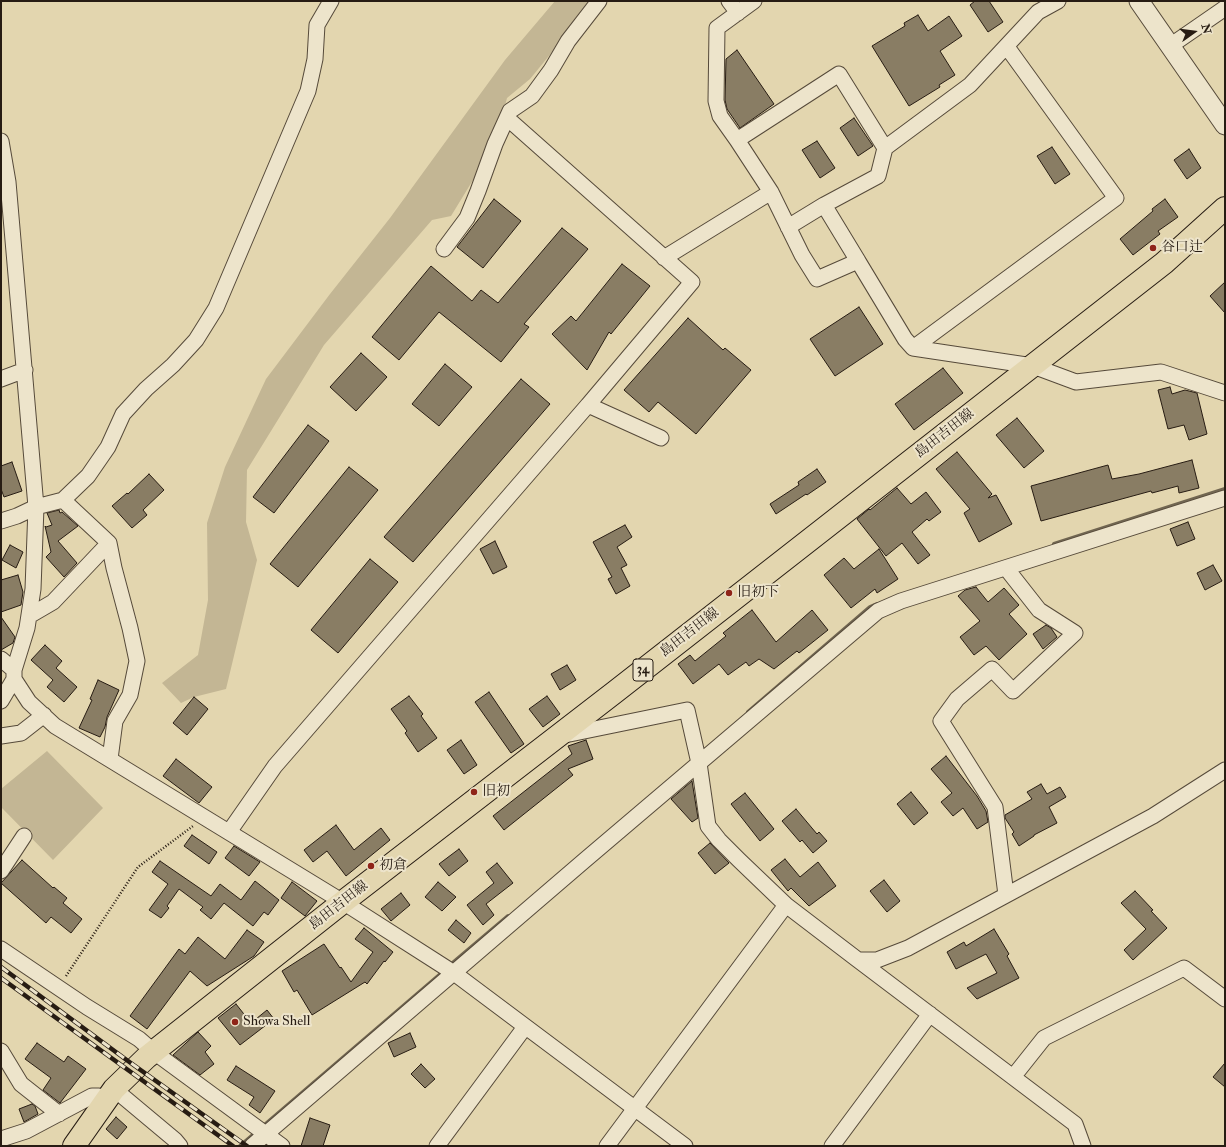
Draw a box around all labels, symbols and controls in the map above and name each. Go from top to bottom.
north arrow [1174,12,1214,52]
text: N [1199,23,1214,35]
place label: 谷口辻 [1161,240,1203,256]
marker: 谷口辻 [1148,243,1158,253]
street label: 島田吉田線 [912,406,978,462]
place label: 旧初下 [737,585,779,601]
marker: 旧初下 [724,588,734,598]
street label: 島田吉田線 [657,605,723,661]
road number: 34 [633,659,653,681]
place label: 旧初 [482,784,510,800]
marker: 旧初 [469,787,479,797]
place label: 初倉 [379,858,407,874]
marker: 初倉 [366,861,376,871]
street label: 島田吉田線 [306,878,372,934]
place label: Showa Shell [243,1014,310,1030]
marker: Showa Shell [230,1017,240,1027]

